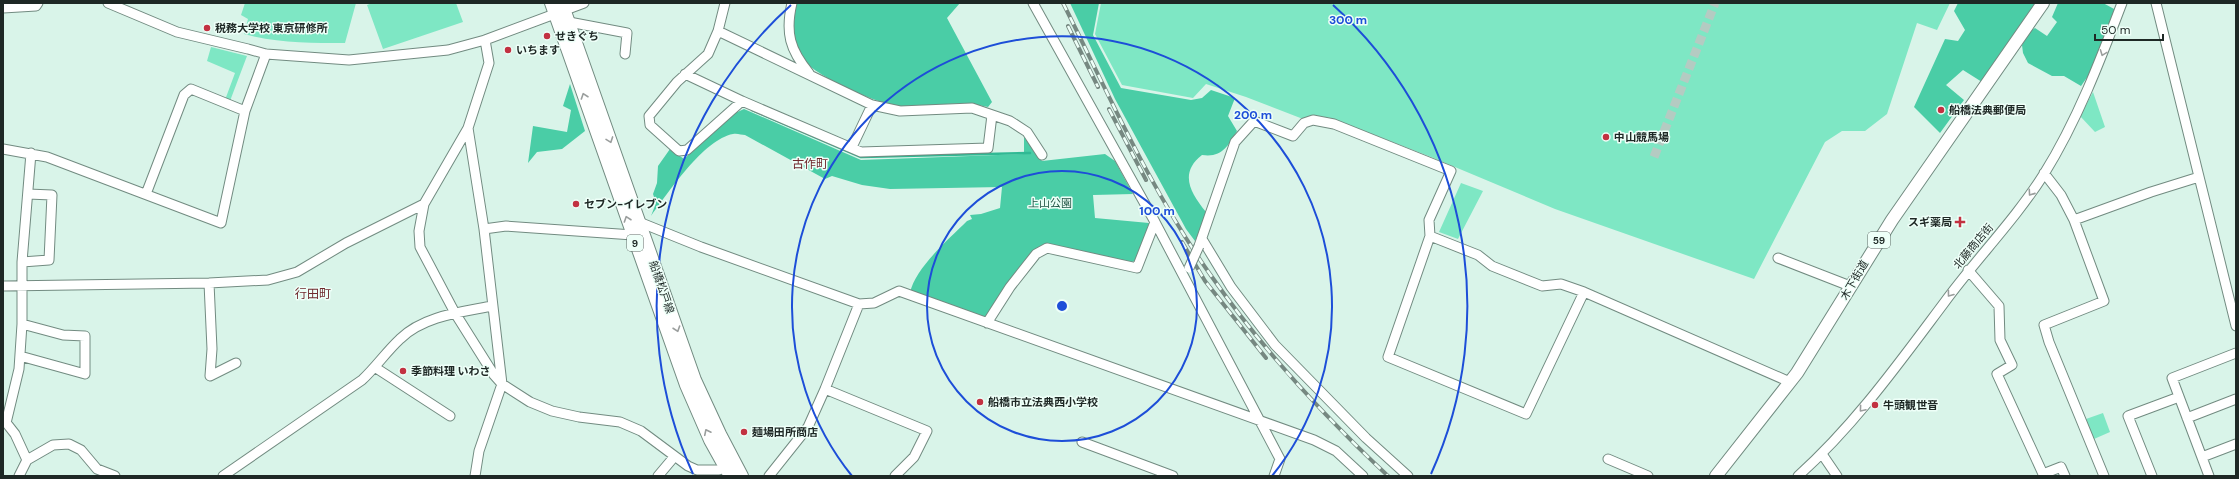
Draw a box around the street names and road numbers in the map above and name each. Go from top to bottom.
street label: 北藤商店街 [1950,220,1996,272]
road number: 59 [1868,232,1890,248]
road number: 9 [627,235,643,251]
street label: 木下街道 [1837,257,1871,303]
street label: 船橋松戸線 [646,259,678,315]

